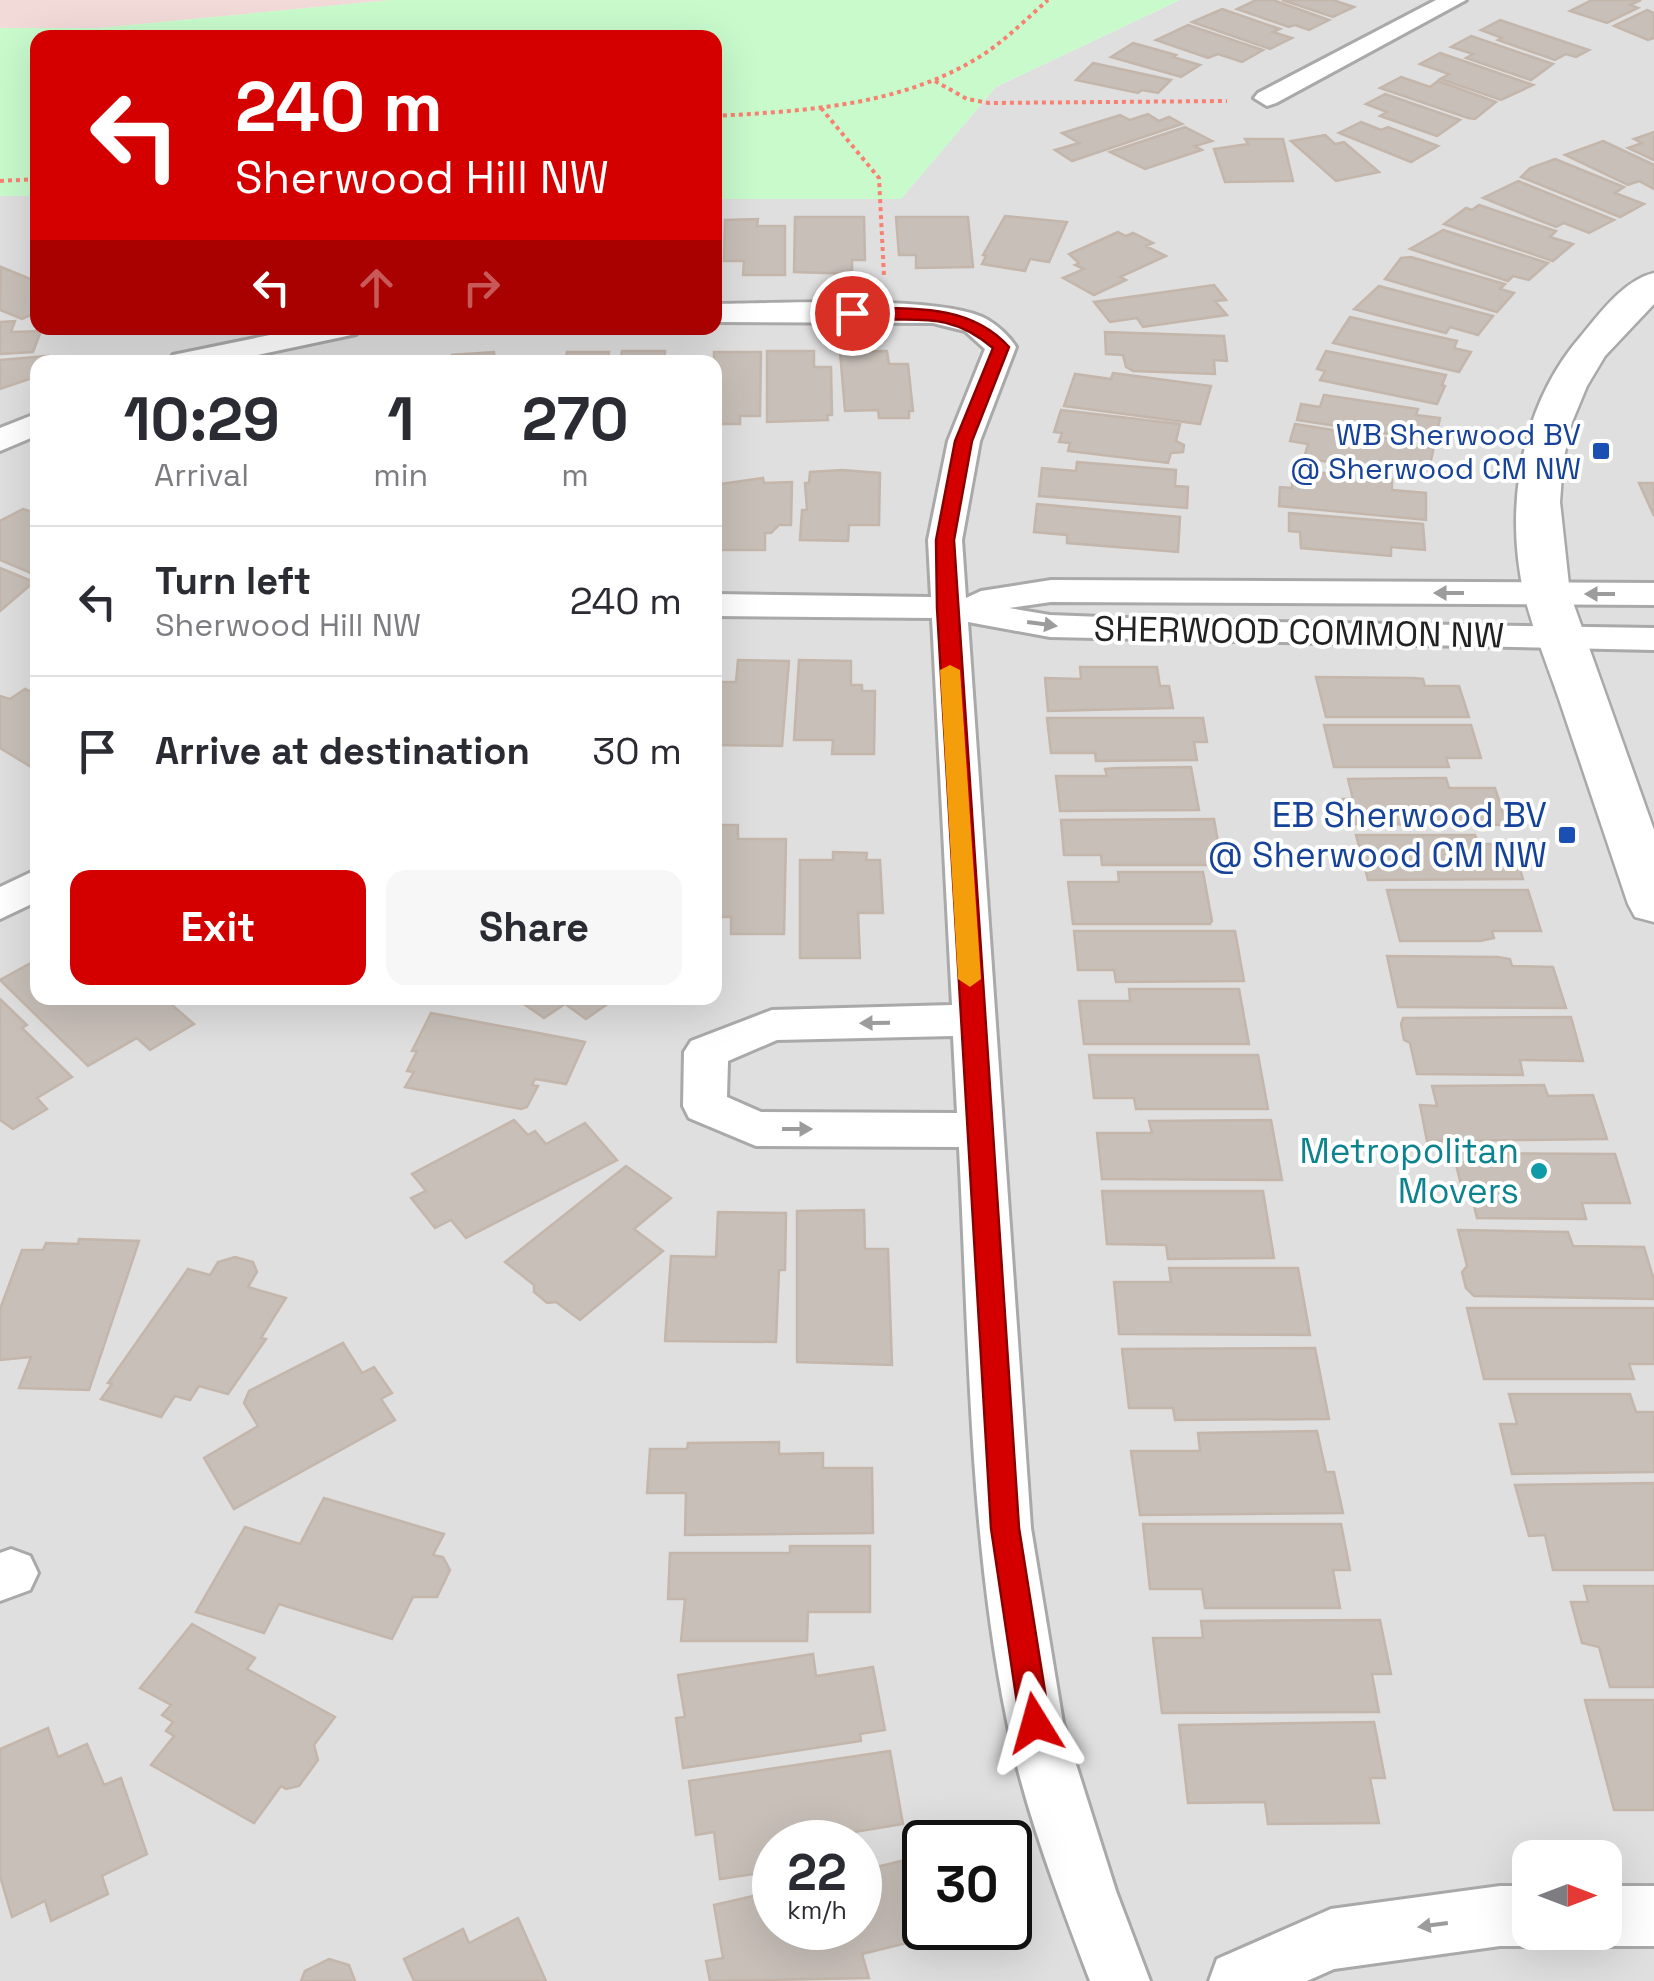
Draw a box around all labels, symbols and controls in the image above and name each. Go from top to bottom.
text: 240 m [235,62,443,151]
icon: left [70,70,200,200]
text: Sherwood Hill NW [235,149,609,206]
icon: left [244,260,299,315]
icon: ahead [349,260,404,315]
icon: right [454,260,509,315]
pin [810,271,895,356]
icon: arrive [825,286,880,341]
text: 10:29 [123,381,280,458]
text: 1 [387,381,414,458]
text: 270 [522,381,629,458]
place label: WB Sherwood BV @ Sherwood CM NW [1290,415,1581,488]
marker: WB Sherwood BV @ Sherwood CM NW [1590,440,1612,462]
text: Arrival [154,455,249,495]
text: min [373,455,428,495]
text: m [561,455,589,495]
text: Turn left [155,557,311,605]
icon: left [70,574,125,629]
text: 240 m [570,577,682,625]
one-way arrow [1433,585,1465,601]
one-way arrow [1584,586,1616,602]
text: Sherwood Hill NW [155,605,421,645]
street label: SHERWOOD COMMON NW [1093,606,1505,658]
one-way arrow [1027,616,1059,632]
icon: arrive [70,724,125,779]
text: Arrive at destination [155,727,530,775]
text: 30 m [592,727,682,775]
place label: EB Sherwood BV @ Sherwood CM NW [1207,793,1547,877]
marker: EB Sherwood BV @ Sherwood CM NW [1556,824,1578,846]
button: Exit [70,870,366,985]
button: Share [386,870,682,985]
one-way arrow [858,1015,890,1031]
one-way arrow [781,1121,813,1137]
place label: Metropolitan Movers [1299,1129,1519,1213]
marker: Metropolitan Movers [1528,1160,1550,1182]
position arrow [983,1671,1087,1775]
speed limit sign: 30 [902,1820,1032,1950]
north arrow [1512,1840,1622,1950]
map controls [1512,1840,1622,1950]
text: 22 [787,1841,847,1905]
text: km/h [787,1894,847,1926]
one-way arrow [1417,1918,1448,1934]

